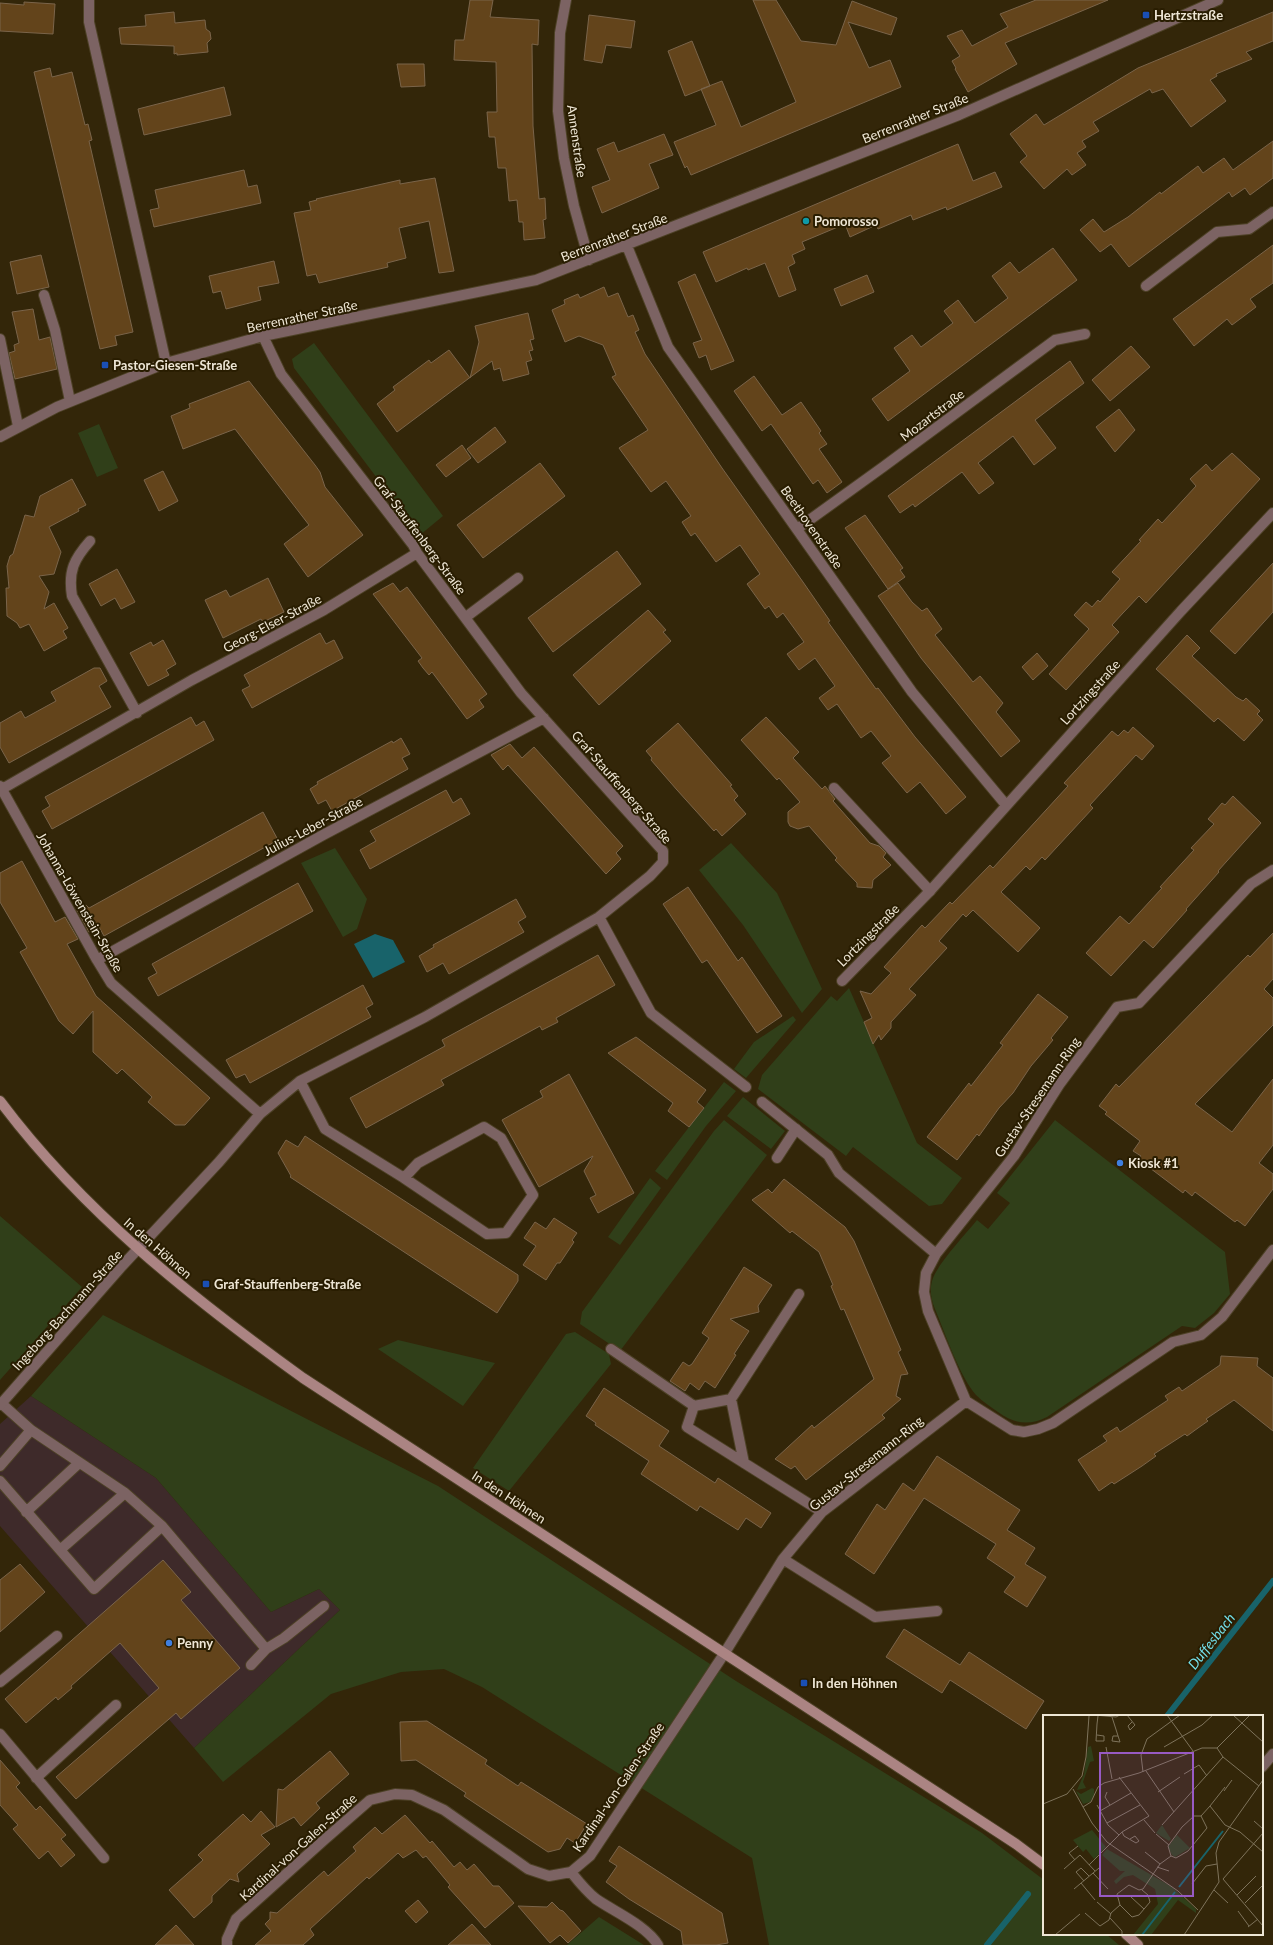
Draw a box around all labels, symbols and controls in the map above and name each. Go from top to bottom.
place label: Hertzstraße [1154,7,1223,23]
marker: Hertzstraße [1141,10,1151,20]
street label: Berrenrather Straße [860,89,970,147]
street label: Annenstraße [564,104,590,178]
street label: Berrenrather Straße [558,209,670,265]
place label: Pomorosso [814,213,879,229]
marker: Pomorosso [801,216,811,226]
street label: Berrenrather Straße [245,296,359,336]
place label: Pastor-Giesen-Straße [113,357,237,373]
marker: Pastor-Giesen-Straße [100,360,110,370]
street label: Mozartstraße [897,385,968,444]
street label: Graf-Stauffenberg-Straße [370,472,470,598]
street label: Beethovenstraße [777,482,847,572]
street label: Georg-Elser-Straße [220,590,324,656]
street label: Lortzingstraße [1057,656,1123,728]
street label: Graf-Stauffenberg-Straße [569,727,676,847]
street label: Julius-Leber-Straße [261,793,365,859]
street label: Johanna-Löwenstein-Straße [33,829,127,975]
street label: Lortzingstraße [833,900,903,970]
street label: Gustav-Stresemann-Ring [991,1034,1083,1160]
place label: Kiosk #1 [1128,1155,1179,1171]
marker: Kiosk #1 [1115,1158,1125,1168]
street label: In den Höhnen [121,1214,195,1282]
street label: Ingeborg-Bachmann-Straße [9,1246,125,1374]
place label: Graf-Stauffenberg-Straße [214,1276,361,1292]
marker: Graf-Stauffenberg-Straße [201,1279,211,1289]
street label: Gustav-Stresemann-Ring [806,1412,926,1514]
street label: In den Höhnen [469,1467,549,1527]
water label: Duffesbach [1184,1610,1238,1672]
place label: Penny [177,1635,213,1651]
marker: Penny [164,1638,174,1648]
place label: In den Höhnen [812,1675,897,1691]
marker: In den Höhnen [799,1678,809,1688]
inset map [1043,1715,1263,1935]
street label: Kardinal-von-Galen-Straße [569,1719,667,1855]
street label: Kardinal-von-Galen-Straße [236,1790,360,1904]

